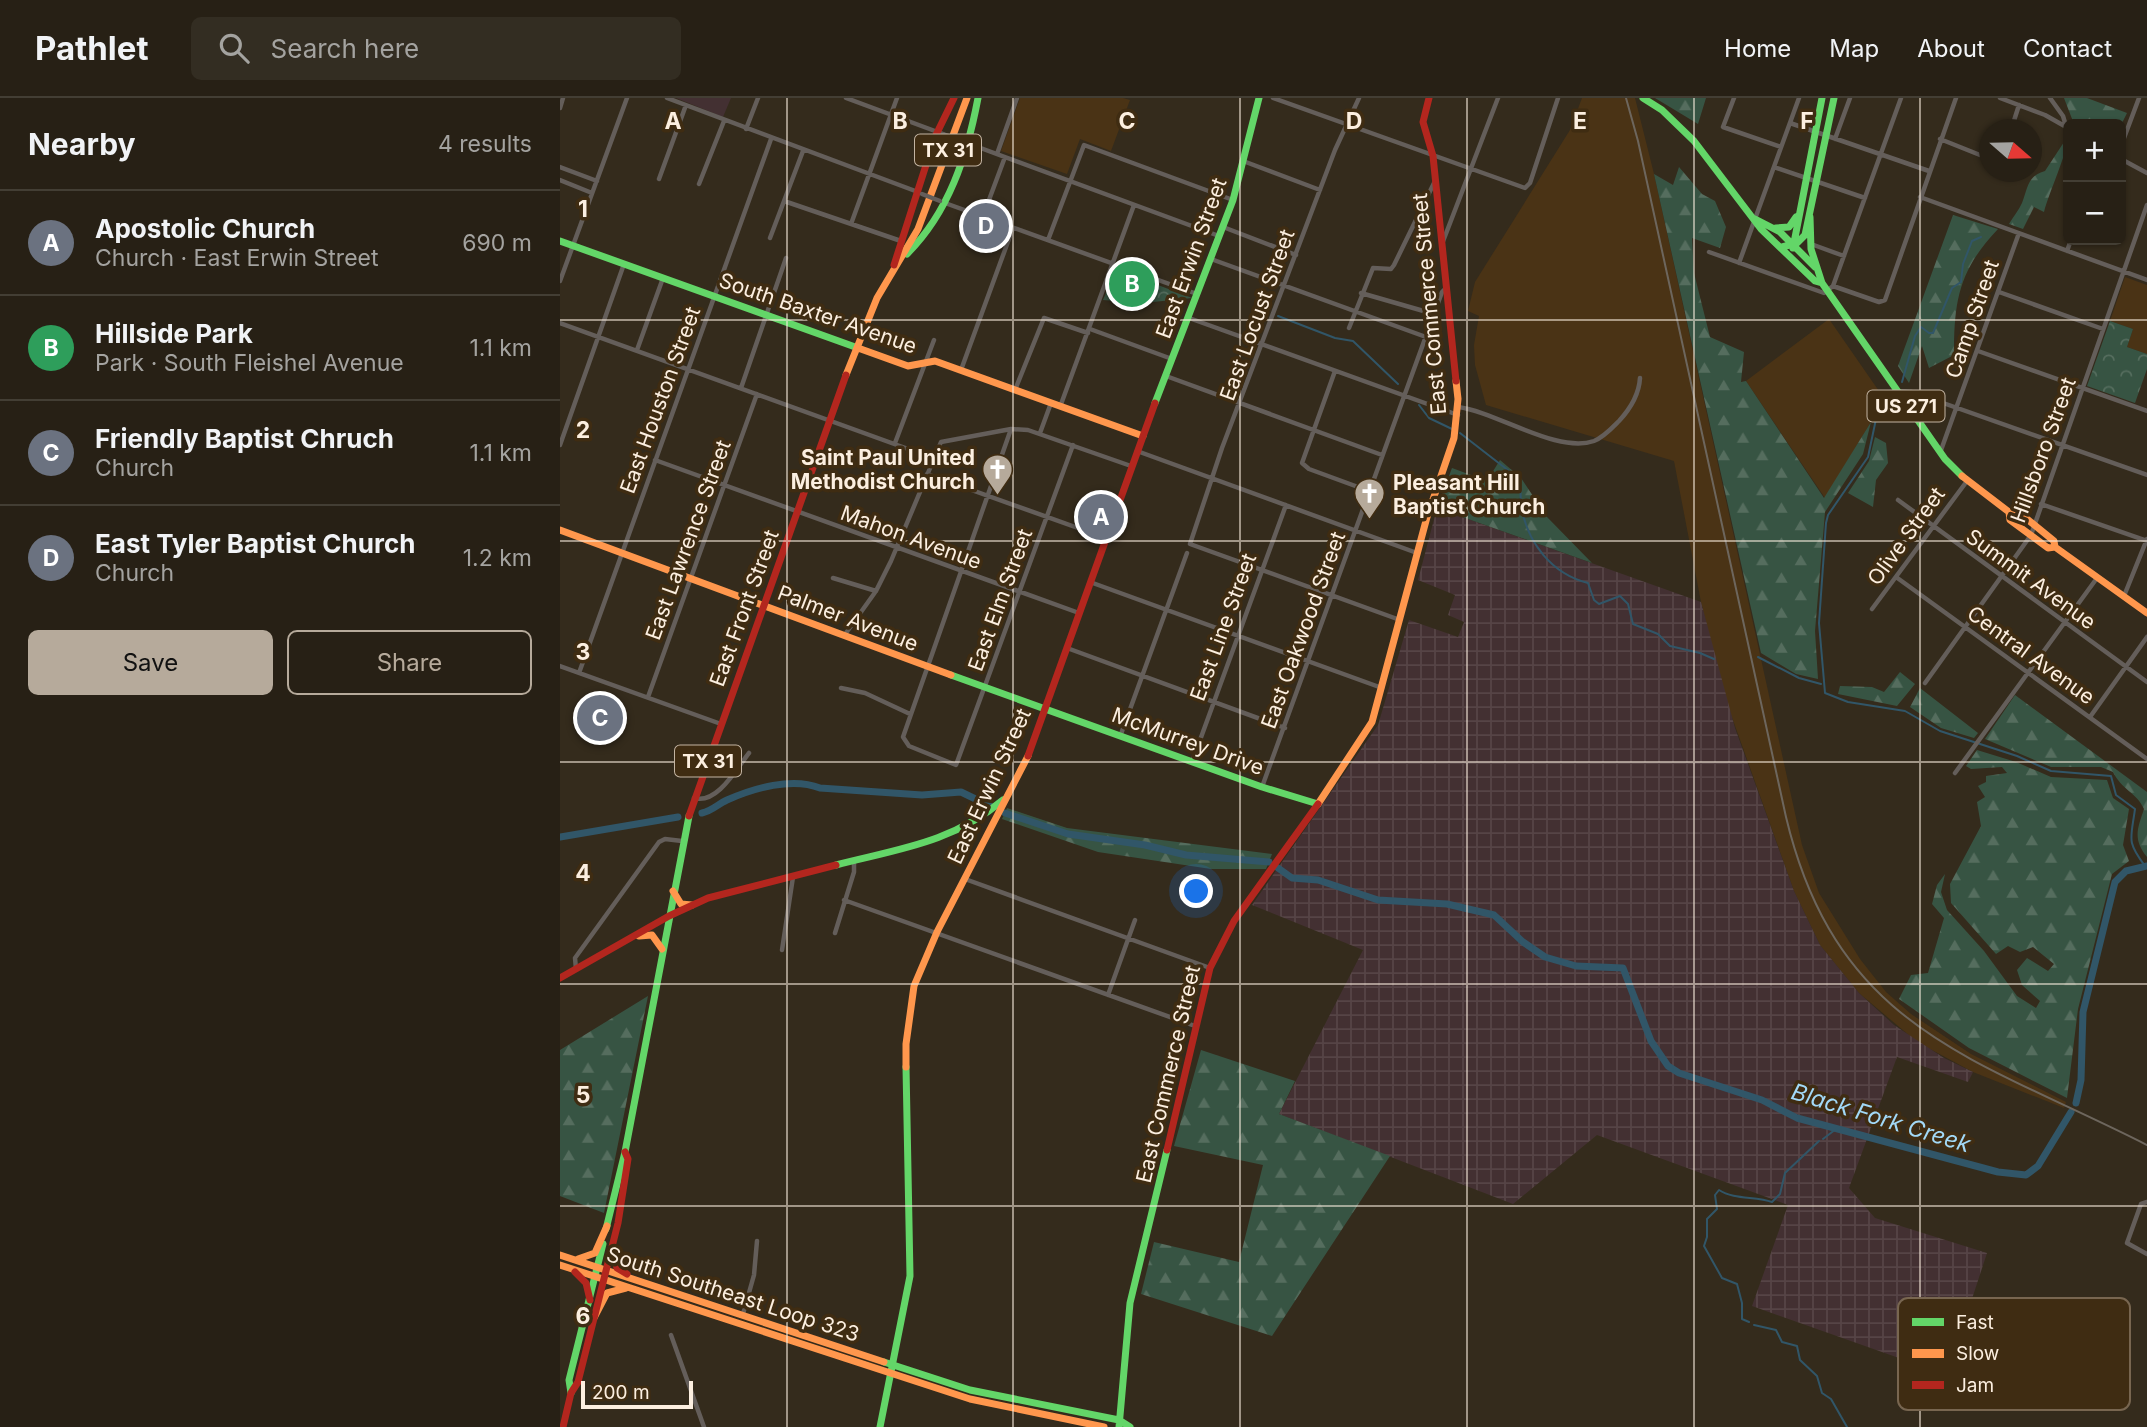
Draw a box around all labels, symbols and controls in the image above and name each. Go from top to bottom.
search box [191,17,681,80]
text: Pathlet [35,28,149,68]
icon: search [215,29,253,67]
text: Search here [271,33,419,64]
text: Home [1724,34,1791,63]
text: Map [1829,34,1879,63]
text: About [1917,34,1985,63]
text: Contact [2023,34,2112,63]
text: A [664,107,682,135]
text: B [892,107,908,135]
text: C [1118,107,1136,135]
text: D [1346,107,1362,135]
text: E [1573,107,1587,135]
text: F [1800,107,1814,135]
north arrow [1979,119,2042,182]
map controls [2063,119,2126,245]
button: + [2063,119,2126,182]
text: Nearby [28,126,136,162]
text: 4 results [438,130,532,158]
road number: TX 31 [915,134,981,166]
street label: East Erwin Street [1150,174,1232,342]
button: − [2063,182,2126,245]
street label: East Commerce Street [1407,192,1451,416]
text: 1 [578,195,588,223]
pin: D [963,200,1009,252]
text: Apostolic Church [95,213,315,244]
street label: East Locust Street [1214,226,1300,404]
text: A [42,229,60,257]
text: 690 m [462,229,532,257]
text: Church · East Erwin Street [95,244,378,272]
street label: Camp Street [1940,256,2004,381]
pin: B [1109,258,1155,310]
street label: South Baxter Avenue [716,267,920,359]
street label: East Houston Street [615,303,705,497]
text: Hillside Park [95,318,253,349]
text: B [43,334,59,362]
text: 1.1 km [469,334,532,362]
text: Park · South Fleishel Avenue [95,349,404,377]
street label: Hillsboro Street [2005,374,2081,526]
road number: US 271 [1868,390,1944,422]
text: 2 [576,416,590,444]
text: Friendly Baptist Chruch [95,423,394,454]
street label: East Lawrence Street [640,437,736,643]
text: C [42,439,60,467]
text: 1.1 km [469,439,532,467]
place label: Saint Paul United Methodist Church [791,445,975,494]
church icon: Saint Paul United Methodist Church [981,452,1015,496]
text: Church [95,454,174,482]
place label: Pleasant Hill Baptist Church [1393,470,1545,519]
church icon: Pleasant Hill Baptist Church [1353,477,1387,521]
street label: Olive Street [1862,482,1950,590]
pin: A [1078,491,1124,543]
street label: Mahon Avenue [837,500,985,574]
street label: Summit Avenue [1961,524,2101,634]
street label: East Elm Street [963,525,1037,675]
street label: East Front Street [704,526,784,690]
text: East Tyler Baptist Church [95,528,415,559]
street label: East Oakwood Street [1256,528,1350,732]
text: D [43,544,59,572]
text: 1.2 km [463,544,532,572]
street label: East Line Street [1185,550,1261,704]
text: Church [95,559,174,587]
street label: Palmer Avenue [774,580,922,656]
street label: Central Avenue [1962,600,2100,710]
button: Save [28,630,273,695]
button: Share [287,630,532,695]
text: 3 [576,638,590,666]
pin: C [577,692,623,744]
street label: McMurrey Drive [1109,702,1267,780]
street label: East Erwin Street [942,704,1036,868]
road number: TX 31 [675,746,741,776]
text: 4 [575,859,591,887]
your location [1179,874,1213,908]
street label: East Commerce Street [1131,963,1205,1185]
water label: Black Fork Creek [1788,1077,1974,1159]
text: 5 [576,1081,590,1109]
street label: South Southeast Loop 323 [604,1241,862,1347]
legend [1898,1298,2130,1410]
text: 6 [576,1302,590,1330]
text: Fast [1956,1311,1994,1334]
text: Slow [1956,1342,1999,1365]
text: Jam [1956,1374,1994,1397]
scale bar [581,1378,693,1410]
text: 200 m [592,1381,650,1404]

